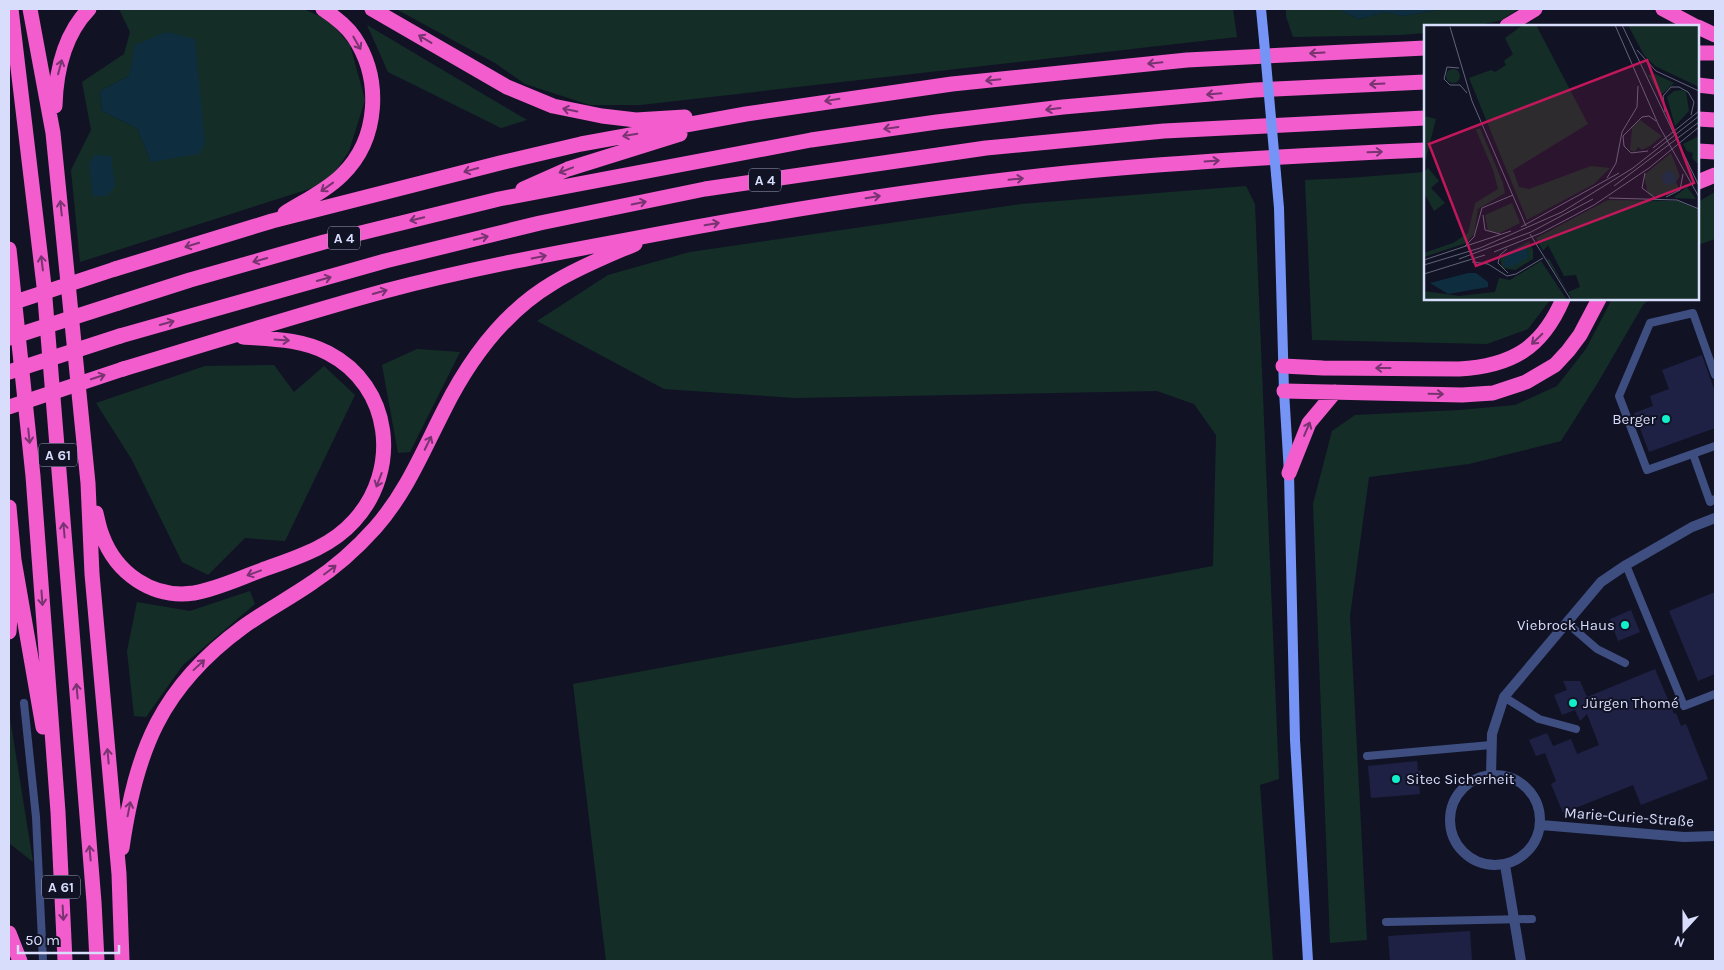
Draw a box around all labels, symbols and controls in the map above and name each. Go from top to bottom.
inset map [1424,25,1699,300]
one-way arrow [419,34,433,44]
one-way arrow [353,35,363,49]
one-way arrow [1309,49,1325,58]
one-way arrow [1147,58,1163,68]
one-way arrow [55,59,65,75]
one-way arrow [985,75,1001,84]
one-way arrow [1369,79,1385,88]
one-way arrow [1207,89,1223,99]
one-way arrow [824,96,840,106]
one-way arrow [1045,104,1061,114]
one-way arrow [563,105,579,114]
one-way arrow [884,124,900,134]
one-way arrow [622,131,638,141]
one-way arrow [1366,148,1382,157]
one-way arrow [1204,157,1220,166]
one-way arrow [463,166,479,176]
one-way arrow [559,166,574,175]
road number: A 4 [749,168,781,192]
one-way arrow [1008,174,1024,184]
one-way arrow [320,182,334,192]
one-way arrow [864,192,880,202]
one-way arrow [631,197,647,207]
one-way arrow [56,200,66,216]
one-way arrow [410,215,426,224]
one-way arrow [704,218,720,228]
road number: A 4 [328,227,360,250]
one-way arrow [472,232,488,242]
one-way arrow [184,241,200,251]
one-way arrow [530,251,546,261]
one-way arrow [37,255,47,271]
one-way arrow [253,256,269,266]
one-way arrow [315,273,331,283]
one-way arrow [372,287,388,297]
one-way arrow [159,318,175,327]
one-way arrow [1532,333,1544,345]
one-way arrow [273,336,289,345]
one-way arrow [1375,363,1391,373]
one-way arrow [90,372,106,382]
one-way arrow [1428,389,1444,399]
place label: Berger [1612,410,1657,428]
marker: Berger [1660,413,1672,425]
one-way arrow [1302,422,1312,437]
one-way arrow [24,428,33,444]
one-way arrow [424,436,433,451]
road number: A 61 [39,444,77,466]
one-way arrow [374,472,383,487]
one-way arrow [59,522,69,538]
one-way arrow [323,564,336,575]
one-way arrow [247,569,262,578]
one-way arrow [37,590,46,606]
place label: Viebrock Haus [1517,616,1615,634]
marker: Viebrock Haus [1619,619,1631,631]
one-way arrow [193,659,205,671]
one-way arrow [72,684,82,700]
place label: Jürgen Thomé [1583,694,1679,712]
marker: Jürgen Thomé [1567,697,1579,709]
one-way arrow [104,748,113,764]
place label: Sitec Sicherheit [1406,770,1515,788]
marker: Sitec Sicherheit [1390,773,1402,785]
one-way arrow [124,801,134,817]
street label: Marie-Curie-Straße [1563,803,1695,831]
one-way arrow [85,846,95,862]
road number: A 61 [42,876,80,899]
one-way arrow [58,905,67,921]
north arrow [1659,905,1709,955]
scale bar [18,922,119,954]
text: 50 m [25,931,60,949]
text: N [1672,932,1687,951]

